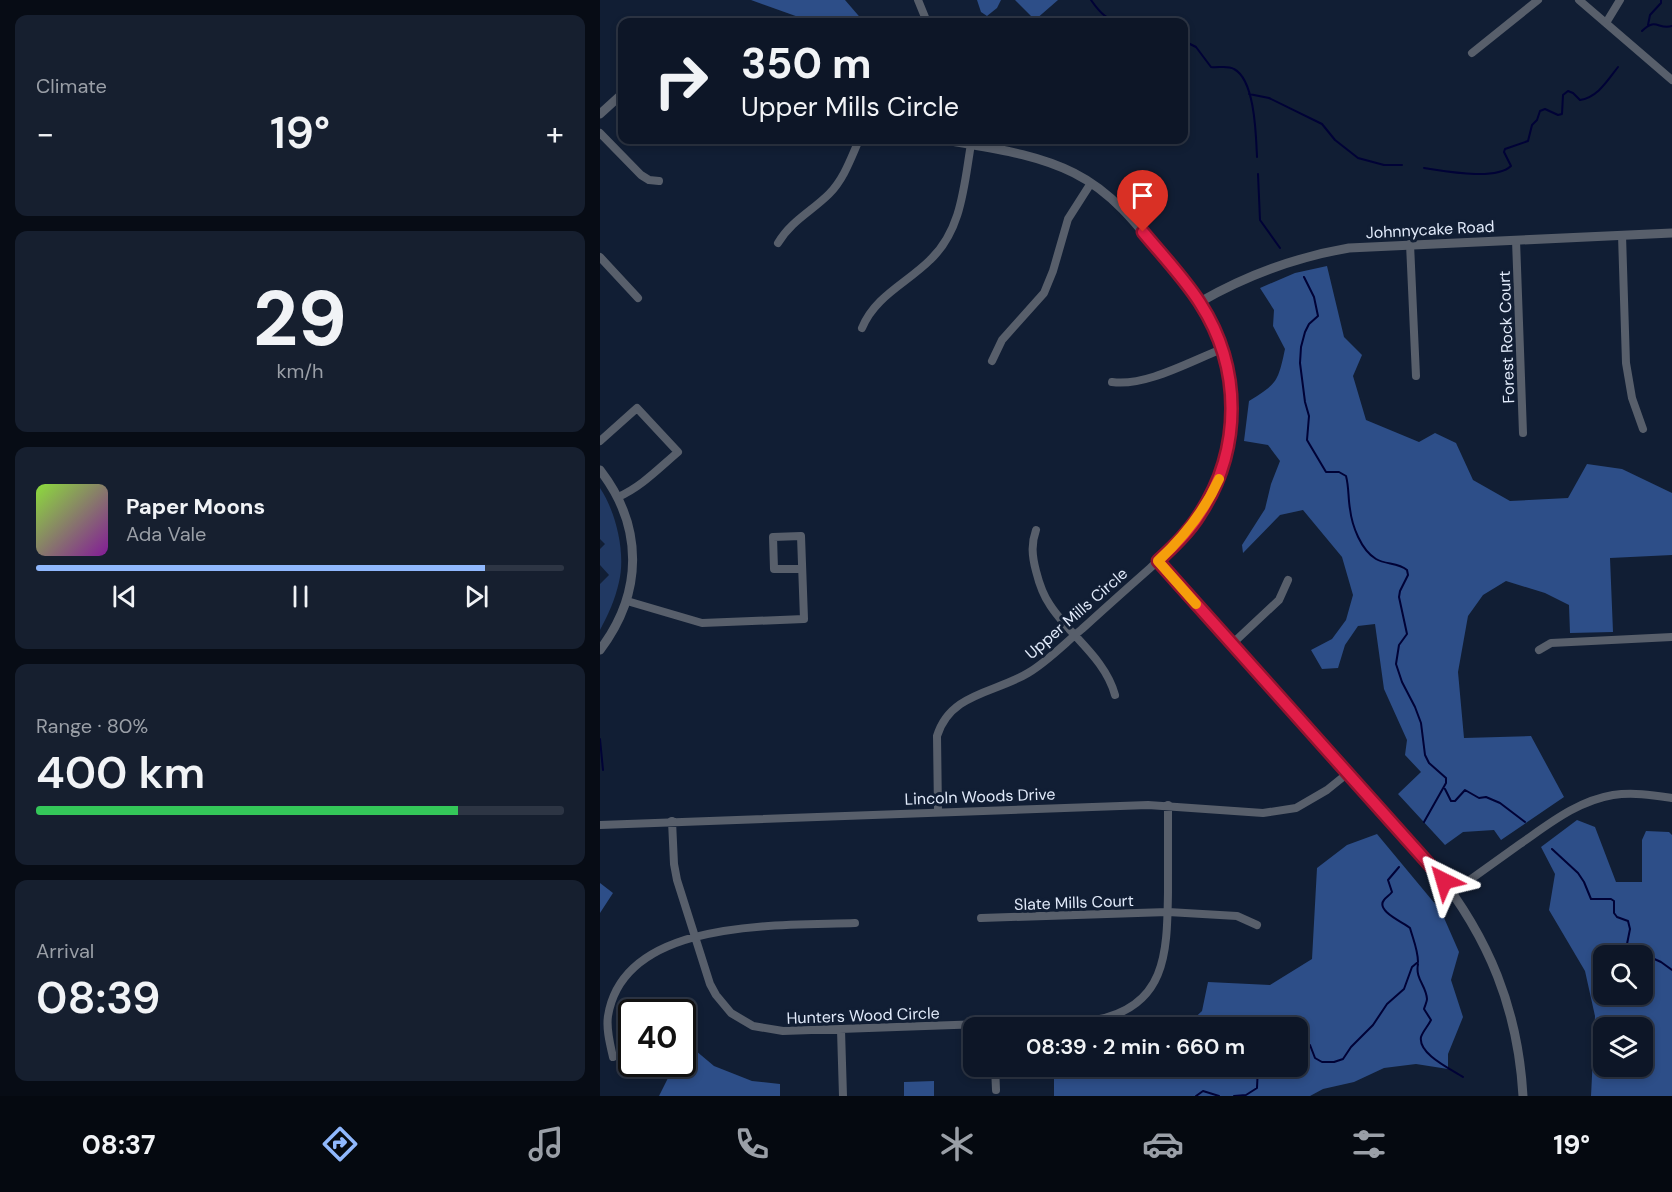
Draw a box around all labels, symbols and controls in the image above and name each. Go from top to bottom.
text: 350 m [741,36,871,91]
icon: right [642,42,720,120]
text: Climate [36,73,107,99]
text: Upper Mills Circle [741,89,959,124]
text: 19° [270,103,330,162]
text: − [36,112,54,155]
text: + [546,112,564,155]
pin [1117,170,1168,232]
icon: arrive [1126,179,1159,212]
street label: Johnnycake Road [1365,216,1495,243]
text: 29 [253,268,347,369]
street label: Forest Rock Court [1494,270,1519,404]
text: km/h [276,358,324,384]
text: Paper Moons [126,492,265,521]
text: Ada Vale [126,521,206,547]
street label: Upper Mills Circle [1021,563,1132,664]
icon: previous [108,580,141,613]
icon: pause [284,580,317,613]
icon: next [460,580,493,613]
text: Range · 80% [36,713,148,739]
text: 400 km [36,743,205,802]
street label: Lincoln Woods Drive [904,783,1056,810]
position arrow [1412,849,1476,913]
street label: Slate Mills Court [1014,890,1134,915]
text: Arrival [36,938,94,964]
map controls [1593,945,1653,1077]
button: search [1593,945,1653,1005]
text: 08:39 [36,968,161,1027]
speed limit sign: 40 [618,999,696,1077]
street label: Hunters Wood Circle [786,1002,940,1029]
button: layers [1593,1017,1653,1077]
text: 08:39 · 2 min · 660 m [1026,1032,1245,1061]
icon: directions [319,1123,361,1165]
icon: music [525,1123,567,1165]
icon: phone [731,1123,773,1165]
icon: climate [936,1123,978,1165]
icon: car [1142,1123,1184,1165]
icon: filters [1348,1123,1390,1165]
text: 08:37 [82,1127,155,1162]
text: 19° [1553,1127,1590,1162]

